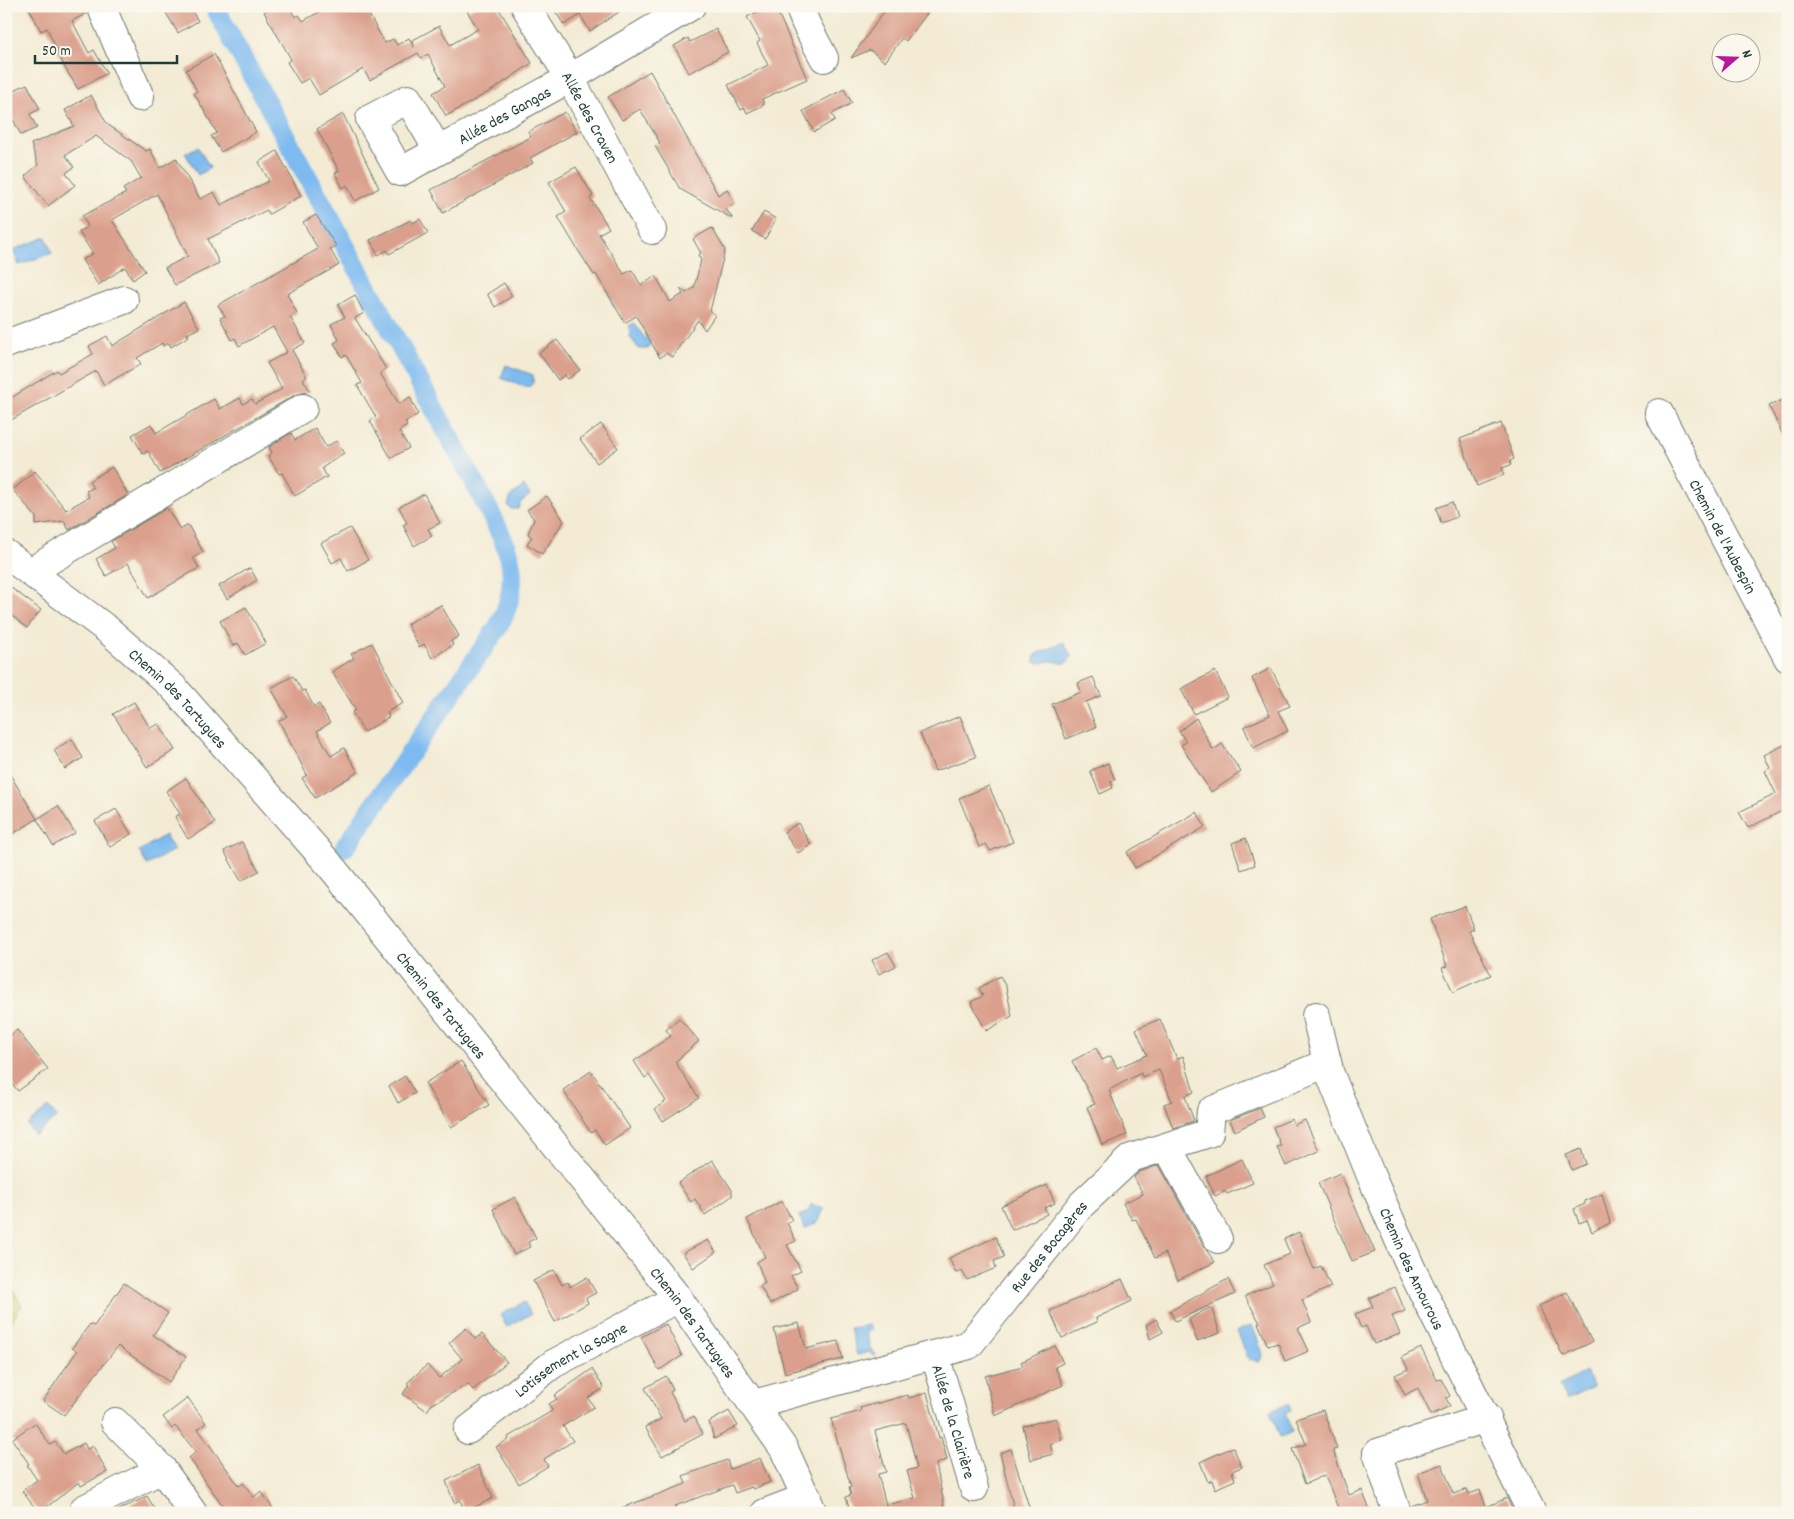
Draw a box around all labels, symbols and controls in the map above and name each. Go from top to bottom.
scale bar [35,32,178,64]
north arrow [1712,32,1762,82]
text: 50 m [42,41,71,63]
text: N [1736,48,1757,61]
street label: Allée des Craven [555,68,623,168]
street label: Allée des Gangas [455,81,556,152]
street label: Chemin de l'Aubespin [1682,476,1761,599]
street label: Chemin des Tartugues [122,644,231,755]
street label: Chemin des Tartugues [390,947,491,1065]
street label: Rue des Bocagères [1006,1195,1094,1299]
street label: Chemin des Amourous [1372,1204,1449,1335]
street label: Chemin des Tartugues [643,1263,740,1384]
street label: Lotissement la Sagne [510,1318,632,1404]
street label: Allée de la Clairière [924,1362,980,1482]

